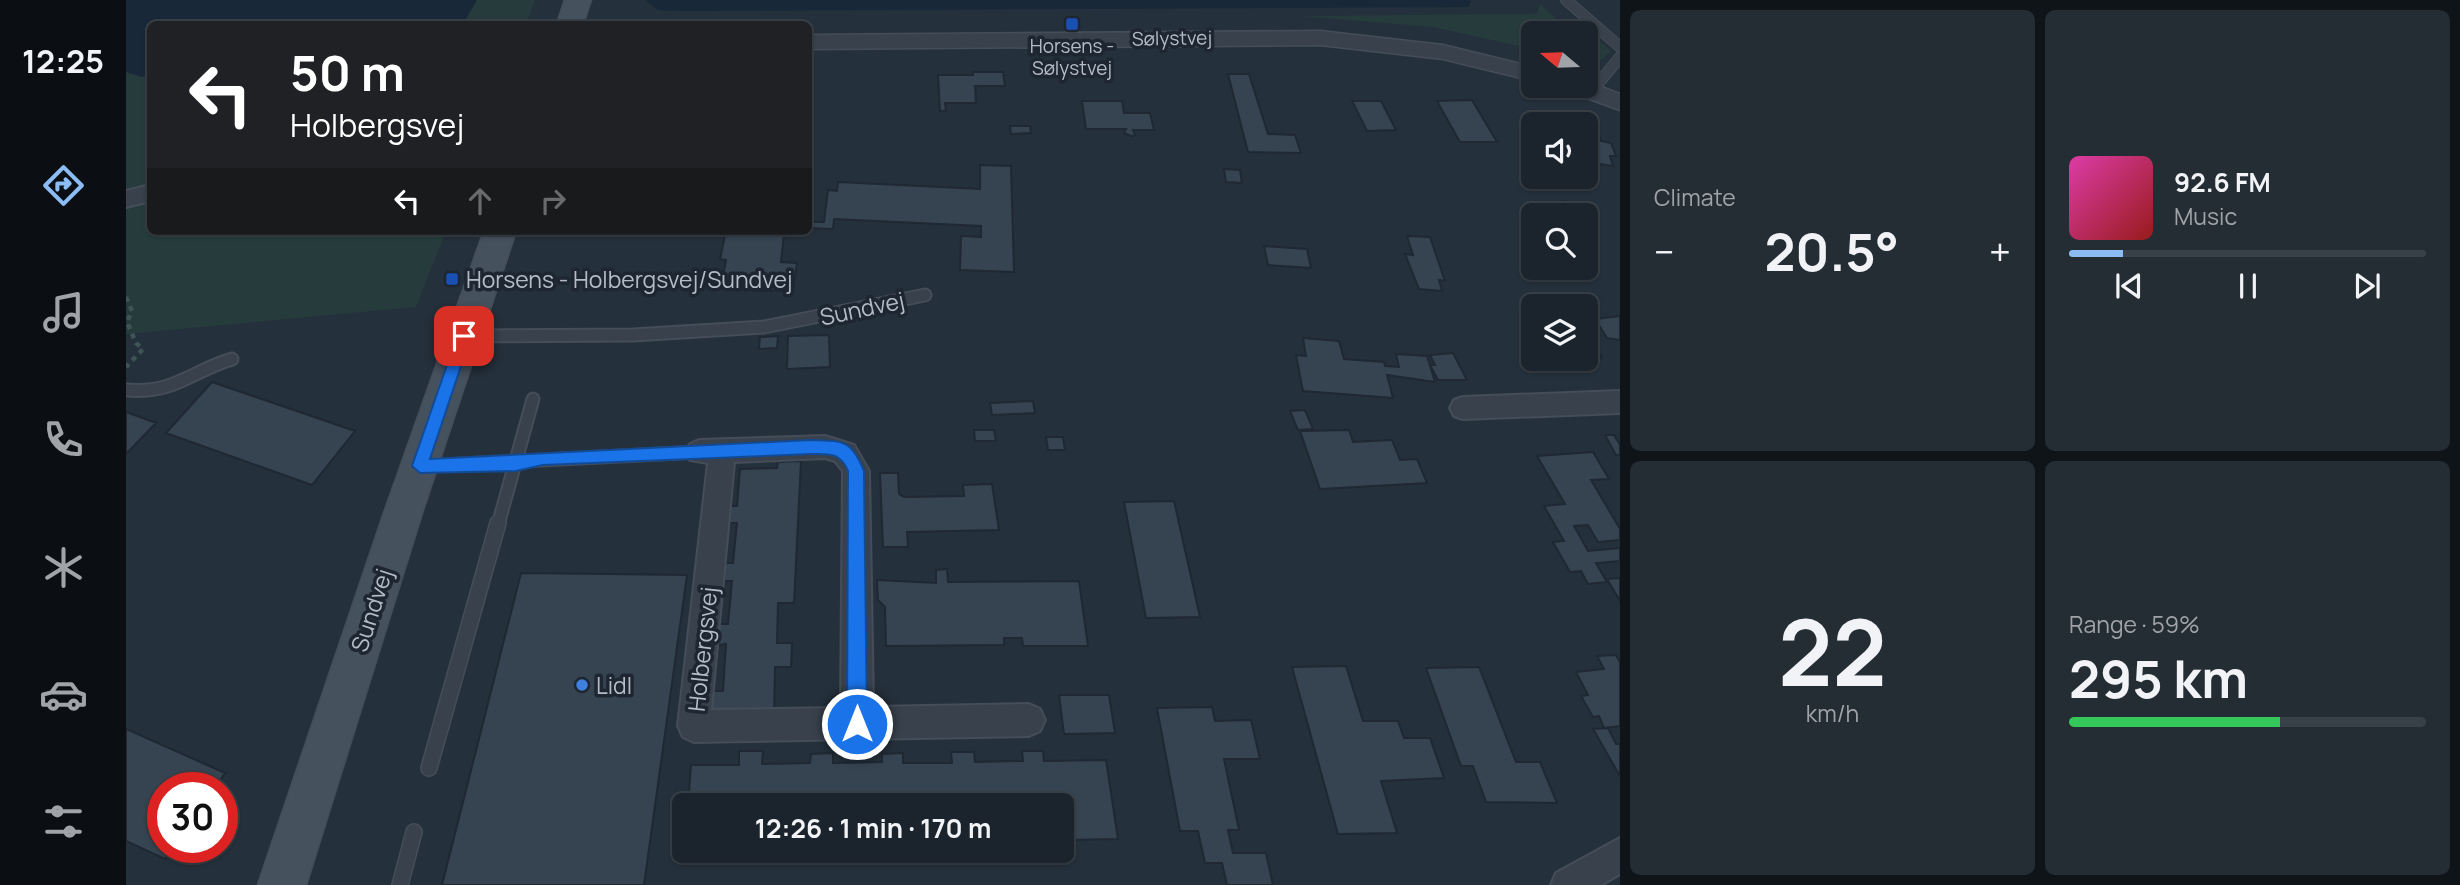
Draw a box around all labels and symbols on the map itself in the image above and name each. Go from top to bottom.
marker: Horsens - Sølystvej [1064,16,1080,32]
north arrow [1521,21,1598,98]
street label: Sølystvej [1132,24,1212,52]
place label: Horsens - Sølystvej [1030,33,1114,81]
place label: Horsens - Holbergsvej/Sundvej [466,263,793,295]
marker: Horsens - Holbergsvej/Sundvej [444,271,460,287]
street label: Sundvej [817,283,907,333]
pin [434,306,494,366]
street label: Sundvej [343,564,399,656]
street label: Holbergsvej [680,585,724,713]
place label: Lidl [596,669,632,701]
marker: Lidl [574,677,590,693]
position arrow [820,687,894,761]
speed limit sign: 30 [147,772,238,863]

